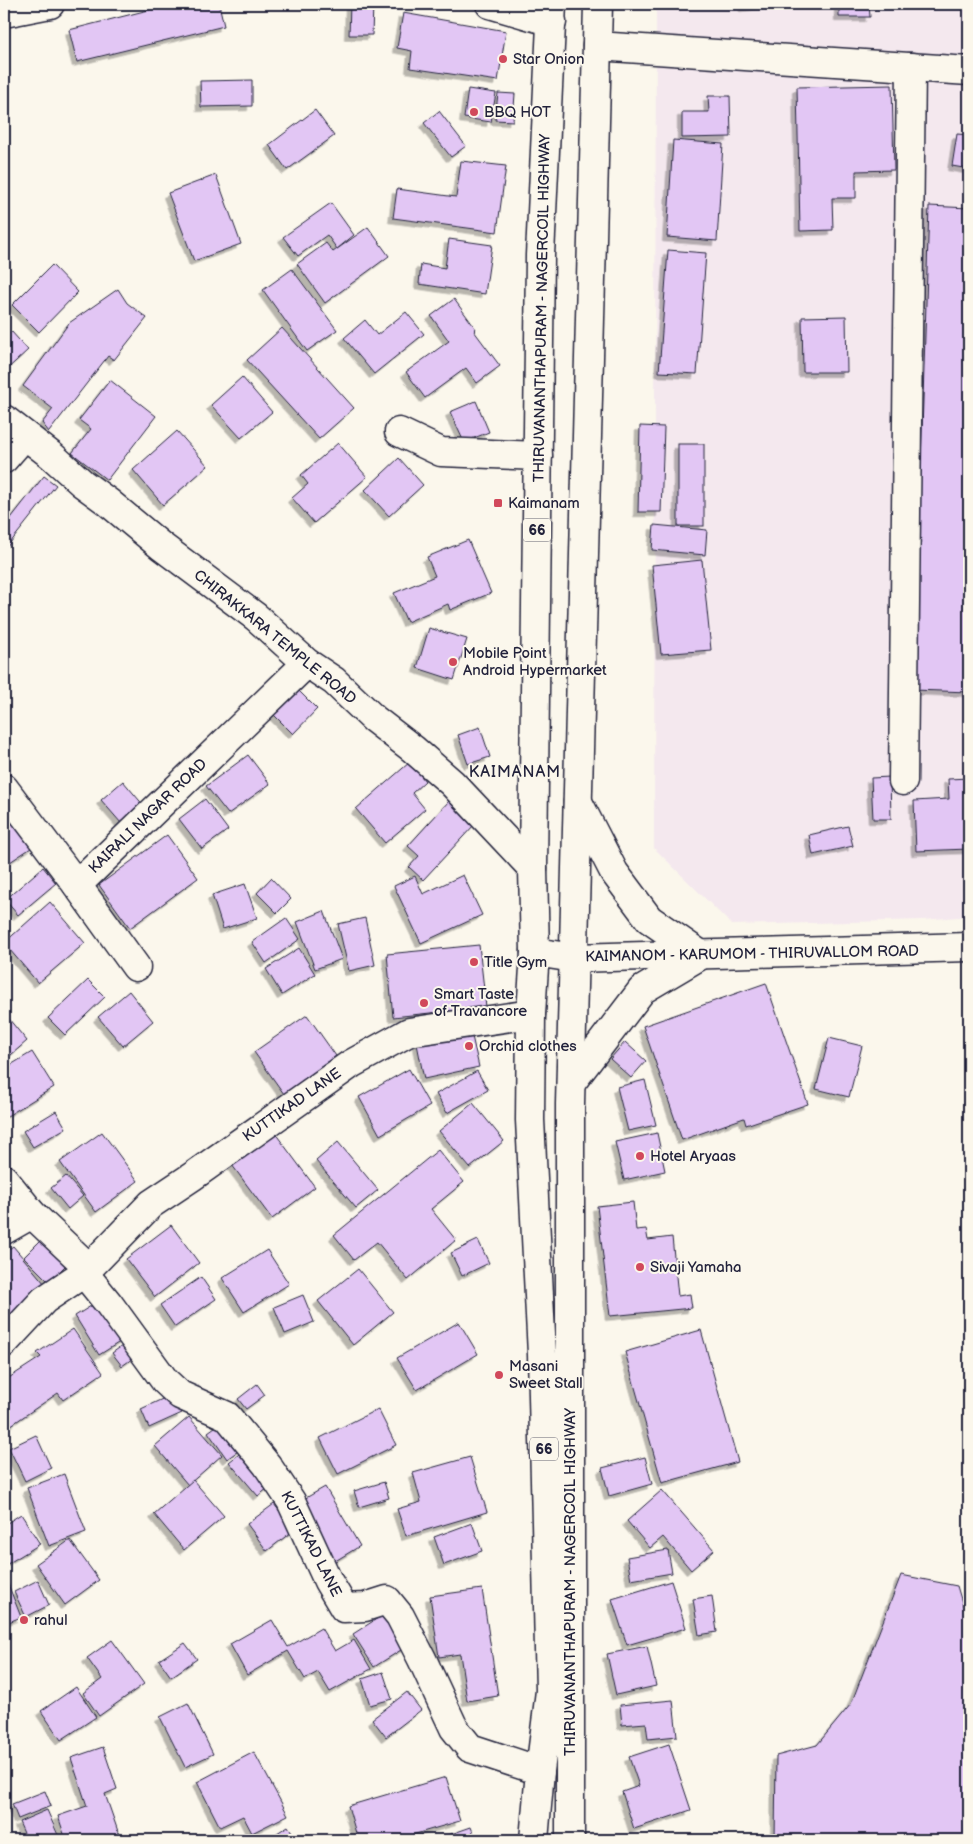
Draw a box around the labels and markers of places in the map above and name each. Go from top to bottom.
place label: Star Onion [513,50,585,69]
marker: Star Onion [497,53,509,65]
place label: BBQ HOT [484,103,551,122]
marker: BBQ HOT [468,106,480,118]
place label: Kaimanam [508,494,580,513]
marker: Kaimanam [492,497,504,509]
place label: Mobile Point Android Hypermarket [463,644,607,680]
marker: Mobile Point Android Hypermarket [447,656,459,668]
place label: Title Gym [484,953,547,972]
marker: Title Gym [468,956,480,968]
place label: Smart Taste of Travancore [434,985,527,1021]
marker: Smart Taste of Travancore [418,997,430,1009]
place label: Orchid clothes [479,1037,577,1056]
marker: Orchid clothes [463,1040,475,1052]
place label: Hotel Aryaas [650,1147,736,1166]
marker: Hotel Aryaas [634,1150,646,1162]
place label: Sivaji Yamaha [650,1258,741,1277]
marker: Sivaji Yamaha [634,1261,646,1273]
place label: Masani Sweet Stall [509,1357,583,1393]
marker: Masani Sweet Stall [493,1369,505,1381]
place label: rahul [34,1611,68,1630]
marker: rahul [18,1614,30,1626]

